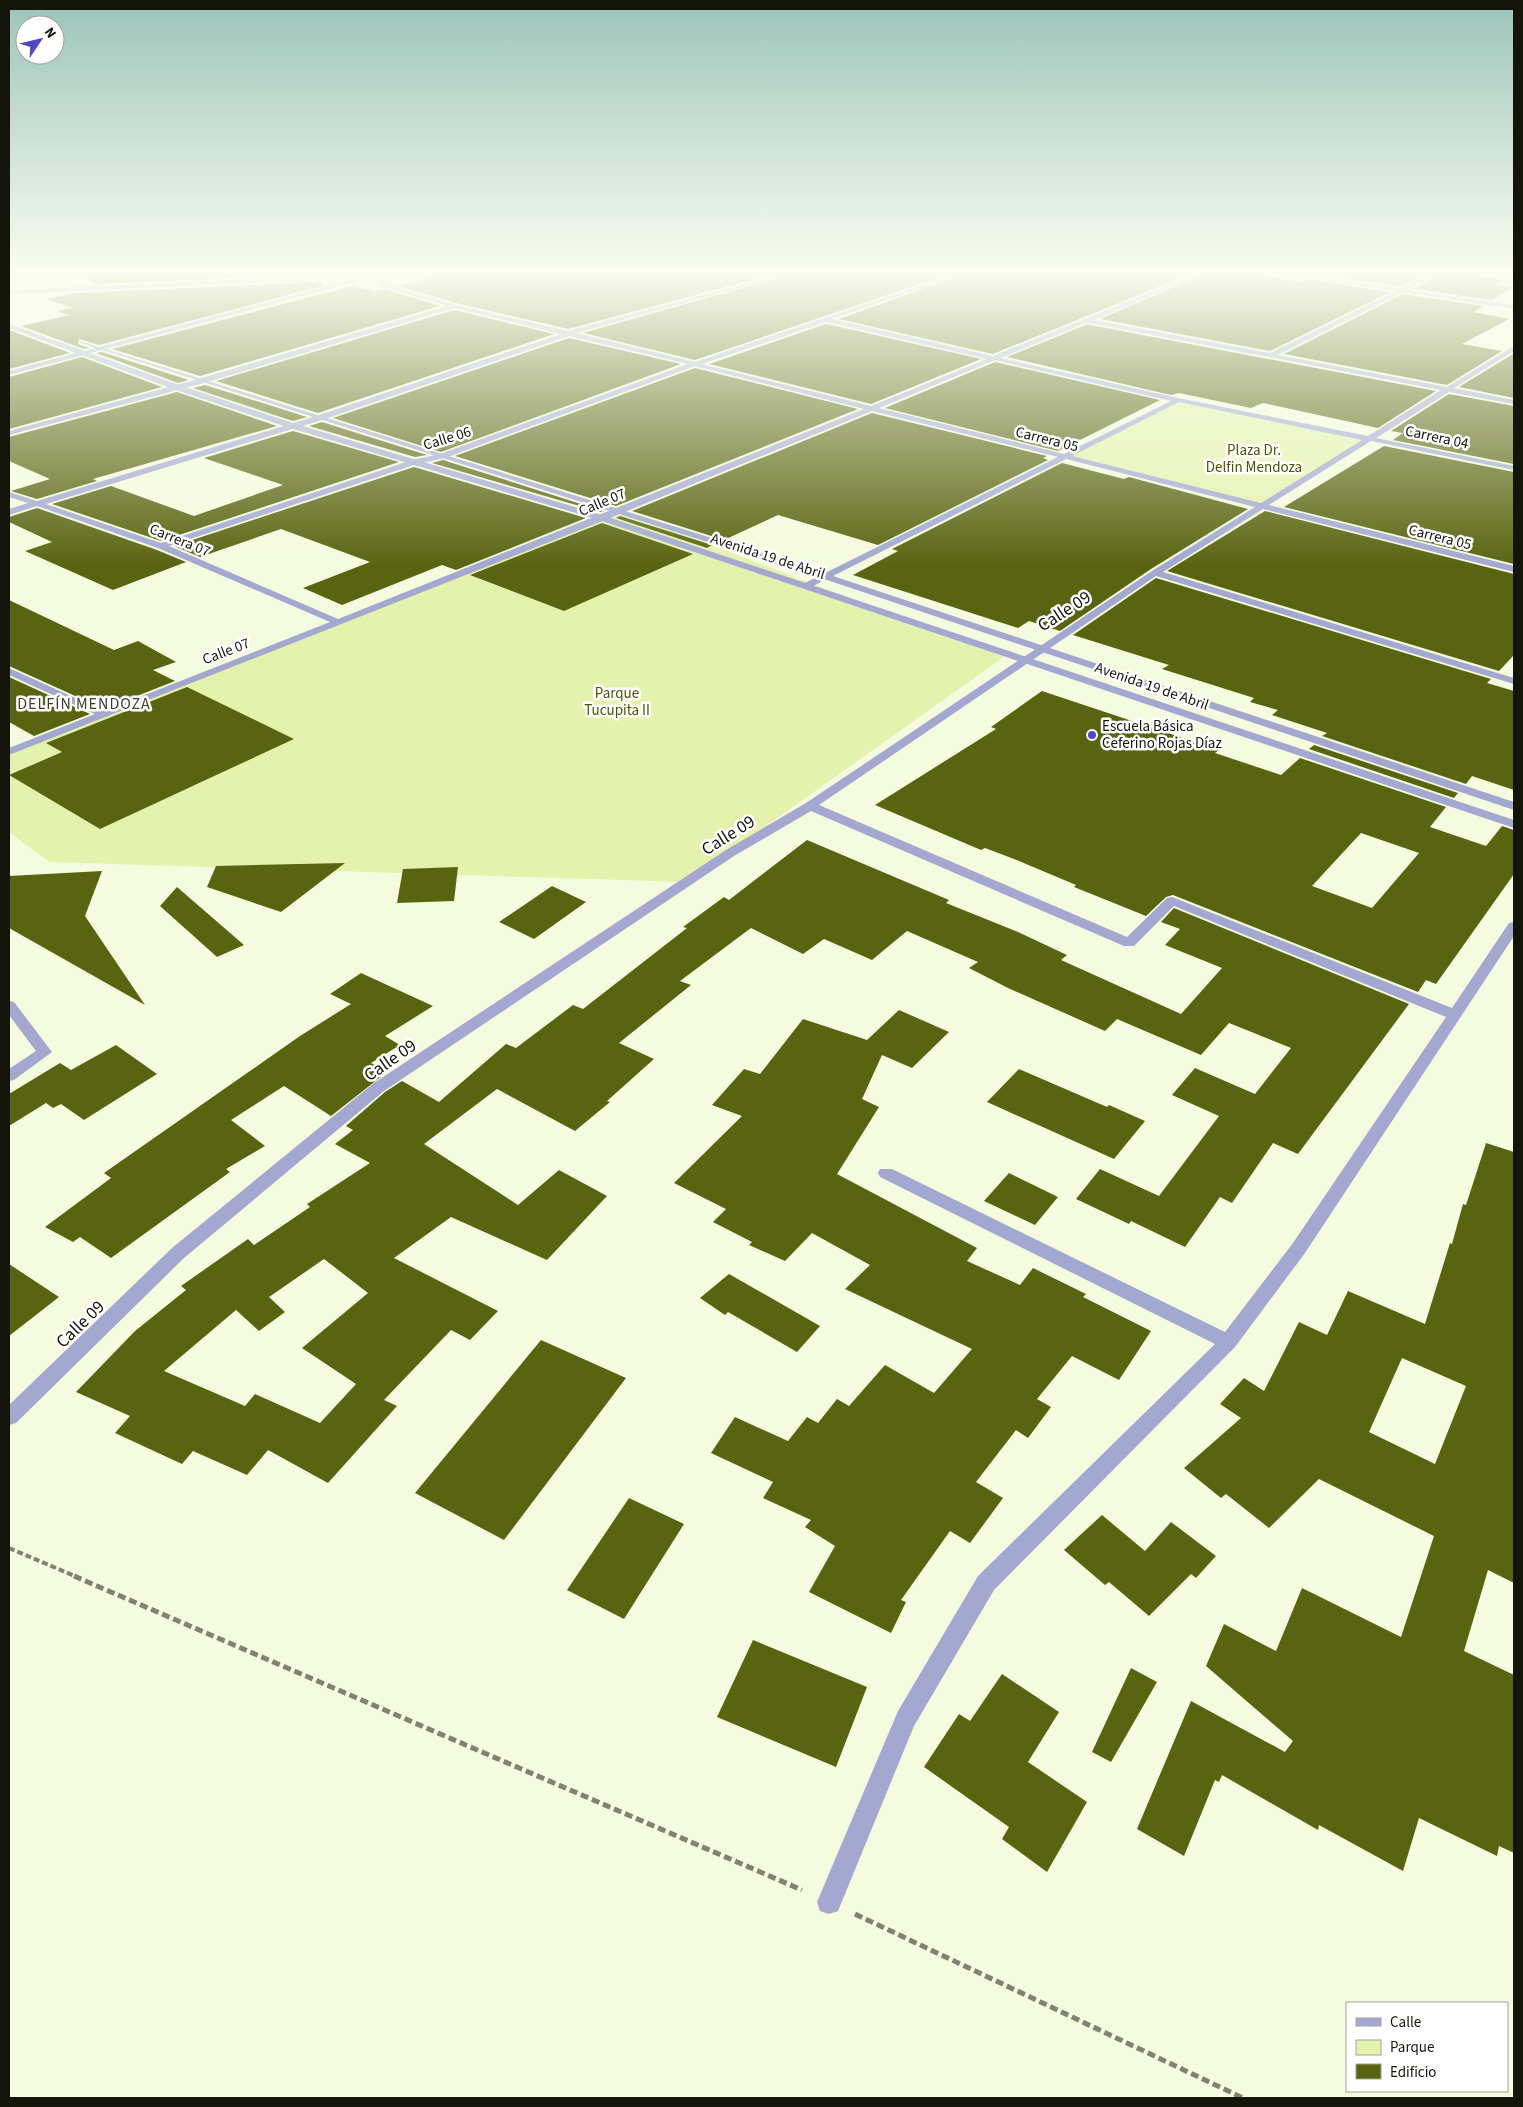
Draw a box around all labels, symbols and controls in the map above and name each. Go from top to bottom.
north arrow [15,15,65,65]
text: N [39,24,61,43]
street label: Calle 06 [421,421,474,456]
street label: Carrera 04 [1403,421,1471,455]
street label: Carrera 05 [1013,422,1081,457]
park label: Plaza Dr. Delfin Mendoza [1206,440,1302,478]
street label: Calle 07 [575,483,629,522]
street label: Carrera 07 [146,519,213,562]
street label: Carrera 05 [1406,520,1474,555]
street label: Avenida 19 de Abril [708,528,828,585]
street label: Calle 09 [1033,585,1096,638]
street label: Calle 07 [199,633,253,670]
street label: Avenida 19 de Abril [1092,657,1212,716]
park label: Parque Tucupita II [584,683,650,721]
district label: DELFÍN MENDOZA [17,693,151,715]
place label: Escuela Básica Ceferino Rojas Díaz [1102,716,1222,754]
marker: Escuela Básica Ceferino Rojas Díaz [1086,729,1098,741]
street label: Calle 09 [697,809,760,862]
street label: Calle 09 [359,1033,422,1088]
street label: Calle 09 [50,1295,110,1354]
legend [1346,2002,1508,2092]
text: Calle [1390,2012,1421,2033]
text: Parque [1390,2037,1434,2058]
text: Edificio [1390,2062,1437,2083]

